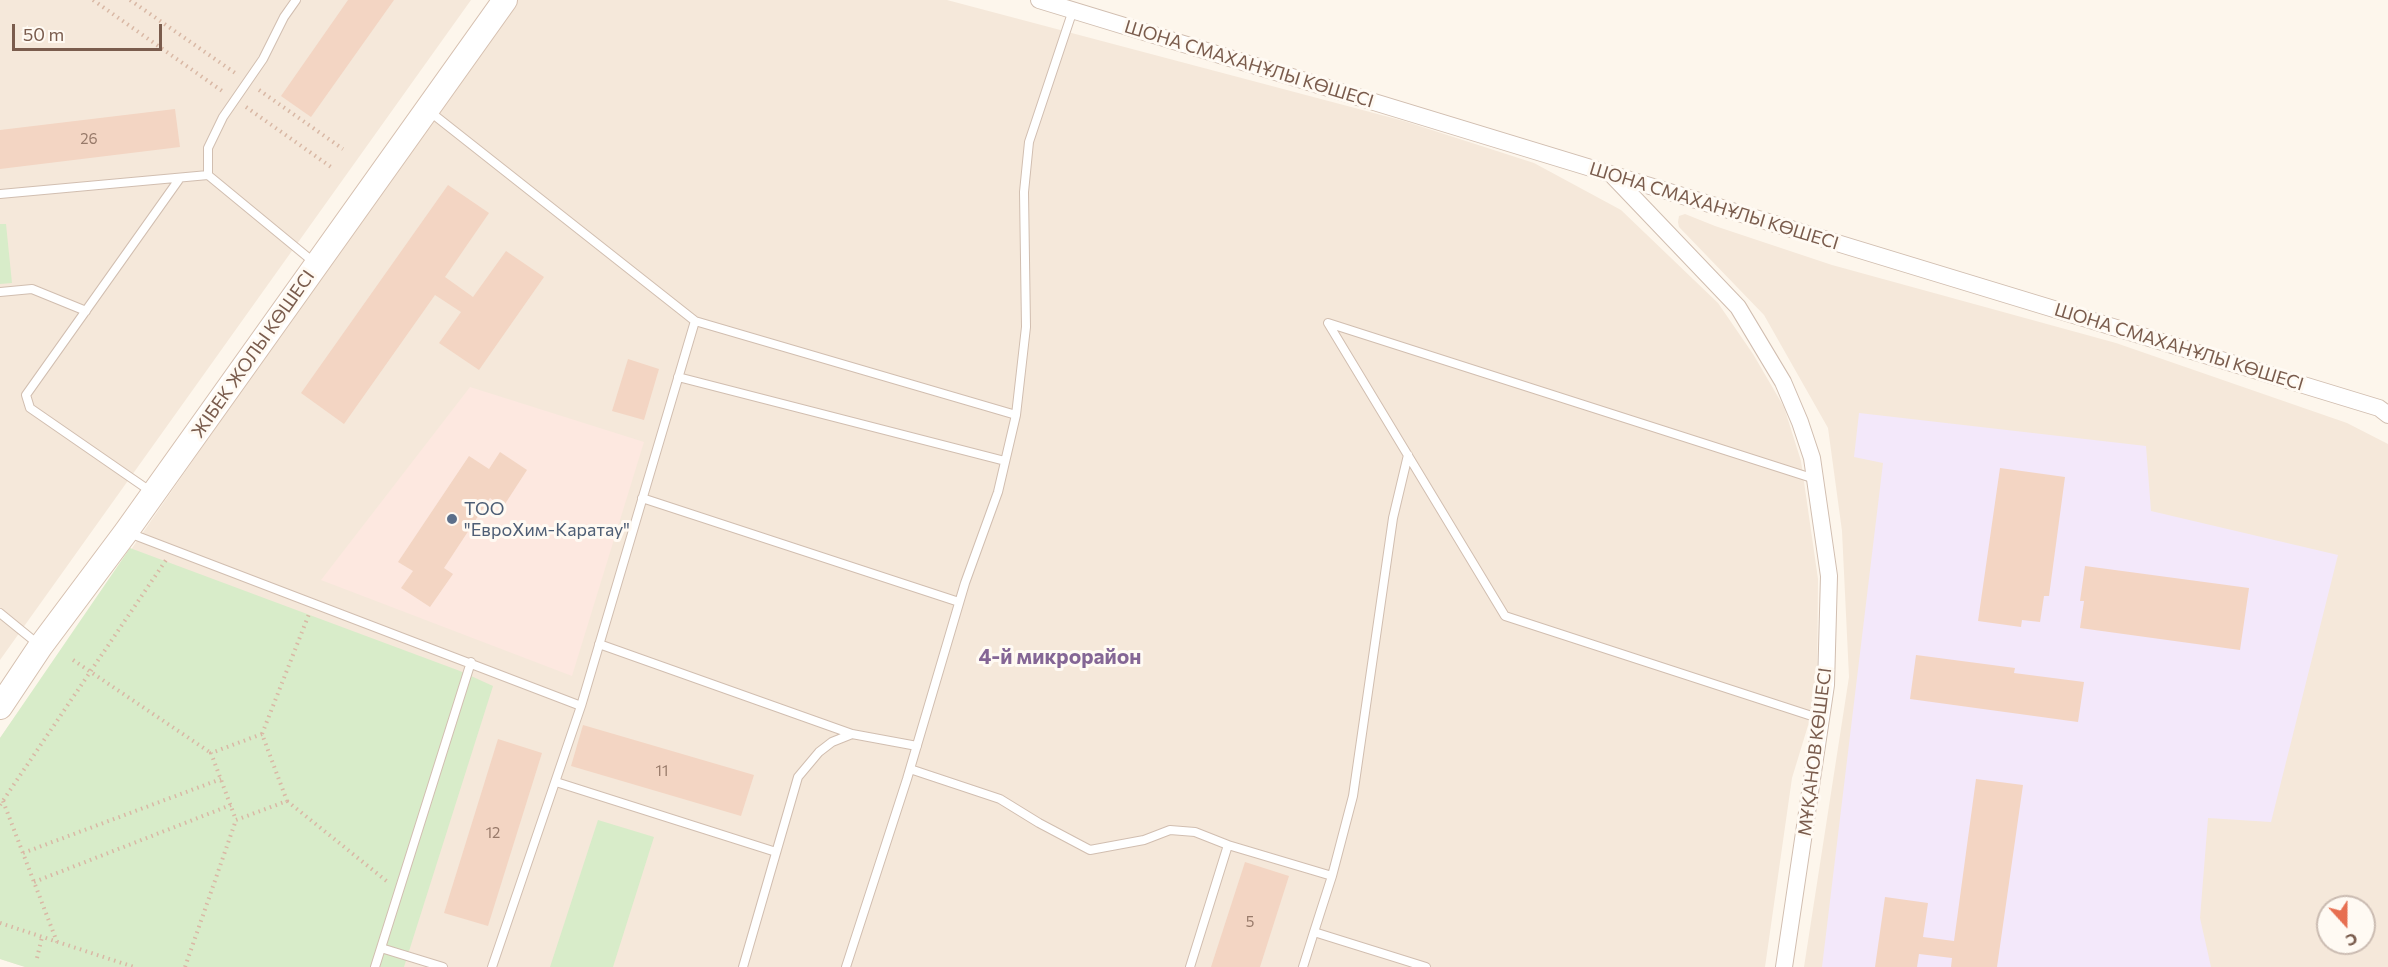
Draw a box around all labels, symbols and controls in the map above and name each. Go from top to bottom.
scale bar [15,12,165,50]
street label: ШОНА СМАХАНҰЛЫ КӨШЕСІ [1122,16,1376,112]
text: 50 m [23,23,64,45]
house number: 26 [80,130,98,148]
street label: ШОНА СМАХАНҰЛЫ КӨШЕСІ [1587,158,1841,254]
street label: ЖІБЕК ЖОЛЫ КӨШЕСІ [187,266,319,442]
street label: ШОНА СМАХАНҰЛЫ КӨШЕСІ [2052,299,2306,395]
place label: ТОО "ЕвроХим-Каратау" [464,498,630,540]
marker: ТОО "ЕвроХим-Каратау" [445,512,459,526]
district label: 4-й микрорайон [978,644,1142,670]
street label: МҰҚАНОВ КӨШЕСІ [1794,667,1836,837]
house number: 11 [656,762,668,780]
house number: 12 [486,824,500,842]
north arrow [2316,895,2376,955]
house number: 5 [1246,913,1254,931]
text: С [2343,930,2360,951]

